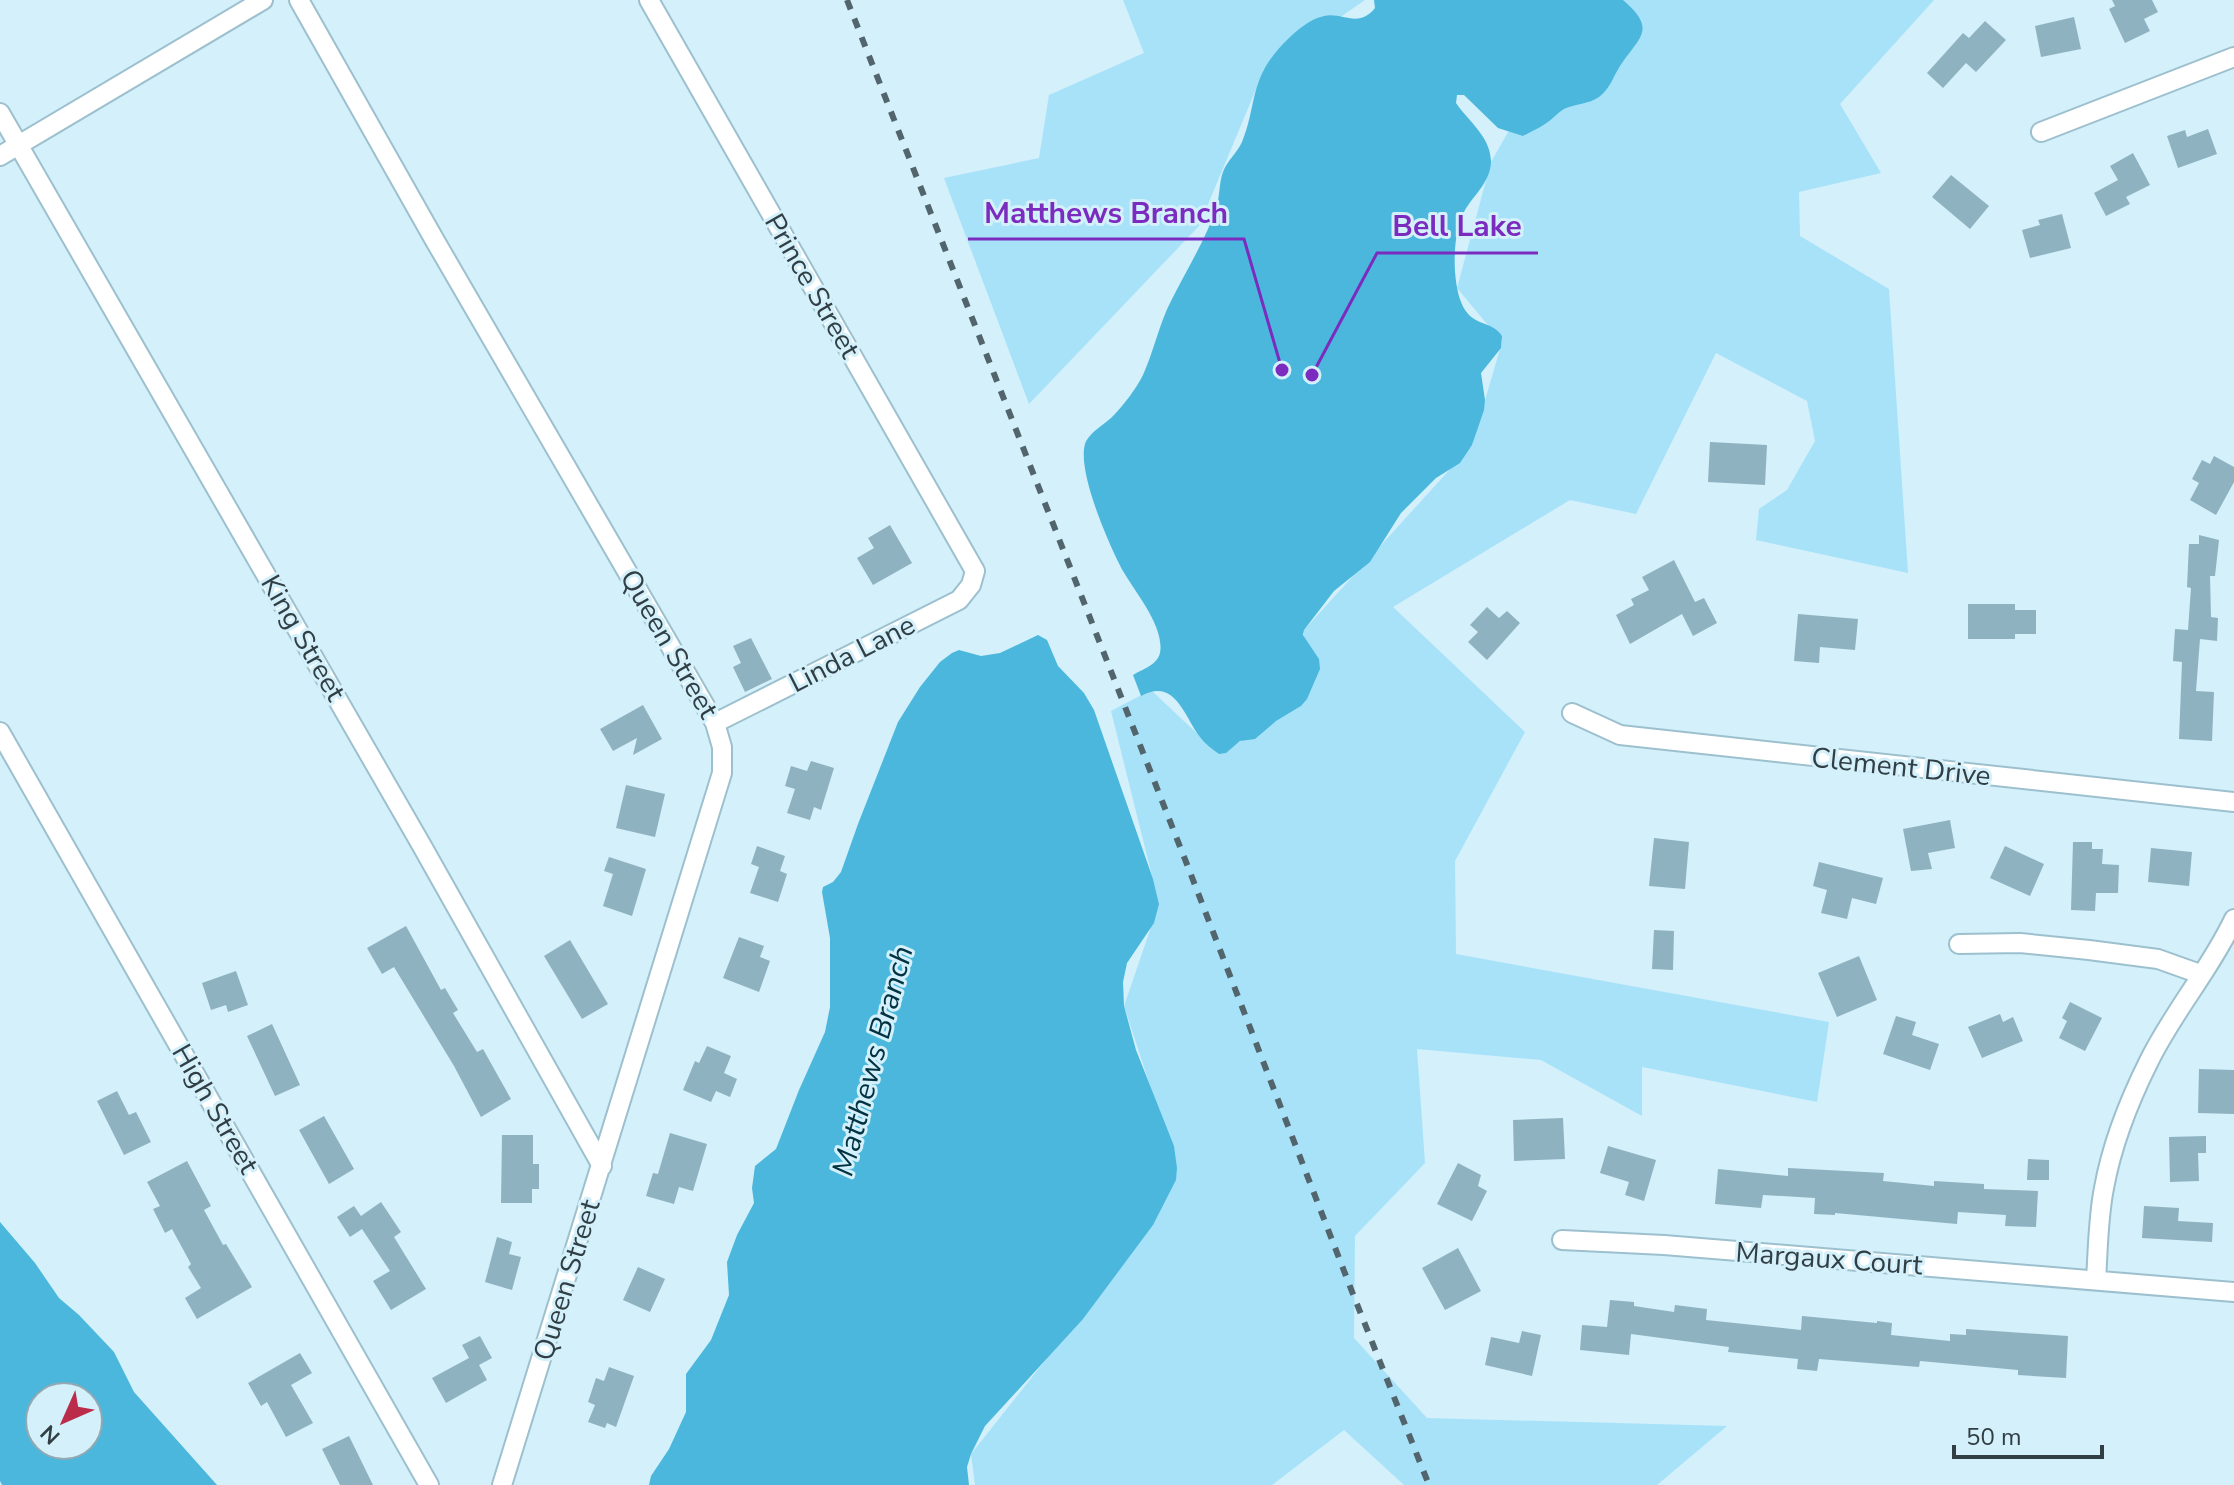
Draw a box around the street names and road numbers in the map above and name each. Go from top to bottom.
street label: Prince Street [755,207,869,365]
street label: Queen Street [611,562,727,726]
street label: King Street [252,568,355,708]
street label: Linda Lane [782,606,922,702]
street label: Clement Drive [1809,739,1993,795]
street label: High Street [163,1037,267,1181]
street label: Queen Street [524,1195,610,1365]
street label: Margaux Court [1734,1234,1924,1284]

